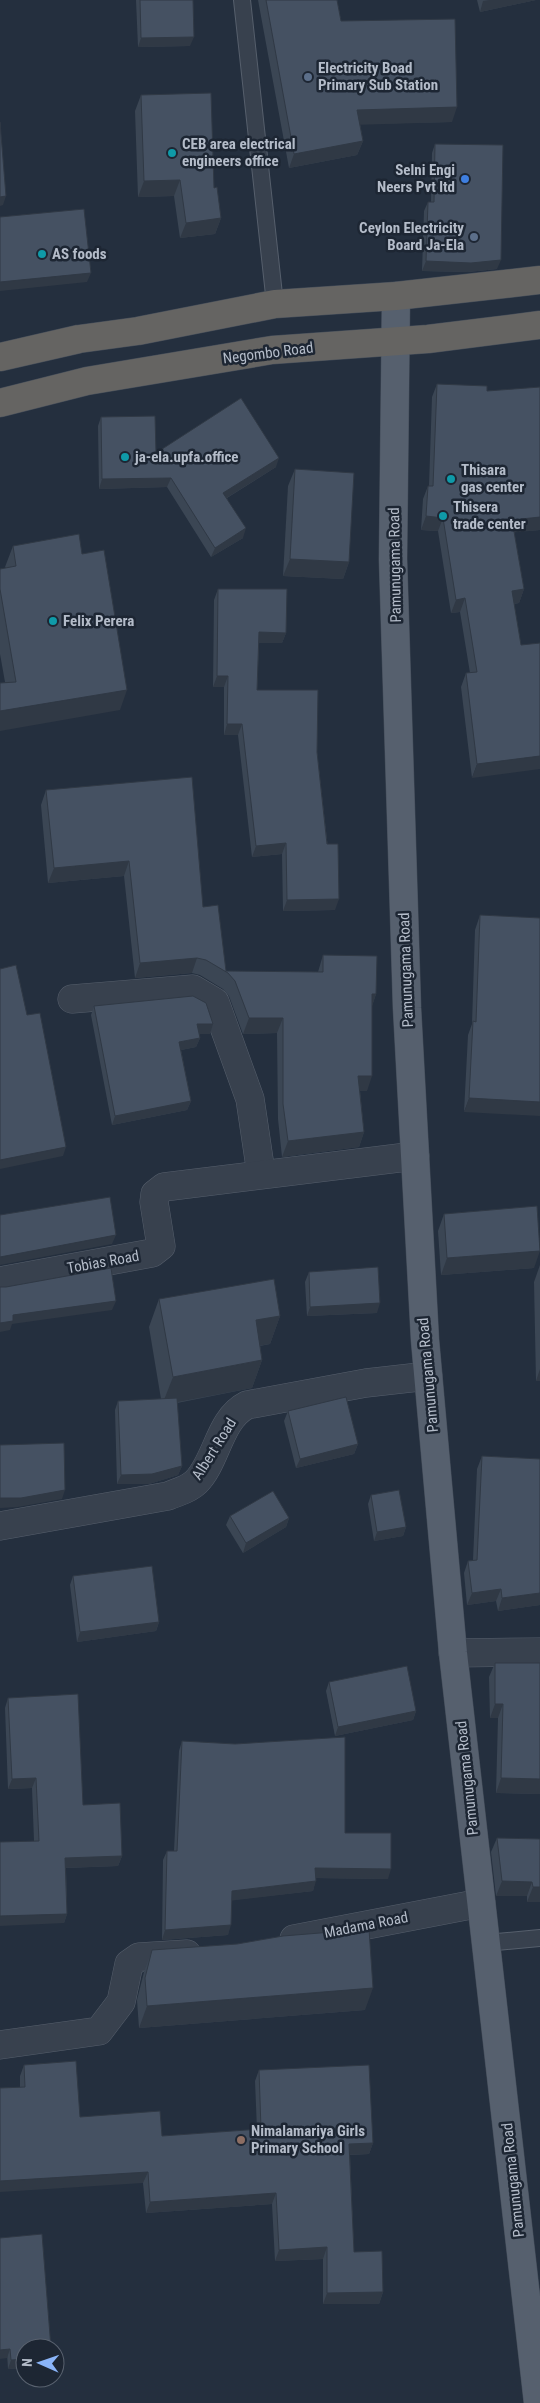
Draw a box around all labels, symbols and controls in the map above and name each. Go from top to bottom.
place label: Electricity Boad Primary Sub Station [318,59,438,94]
marker: Electricity Boad Primary Sub Station [302,71,314,83]
place label: CEB area electrical engineers office [182,135,296,170]
marker: CEB area electrical engineers office [166,147,178,159]
place label: Selni Engi Neers Pvt ltd [377,161,455,196]
marker: Selni Engi Neers Pvt ltd [459,173,471,185]
place label: Ceylon Electricity Board Ja-Ela [359,219,464,254]
marker: Ceylon Electricity Board Ja-Ela [468,231,480,243]
place label: AS foods [52,245,107,263]
marker: AS foods [36,248,48,260]
street label: Negombo Road [222,339,314,367]
place label: ja-ela.upfa.office [134,448,239,466]
marker: ja-ela.upfa.office [119,451,131,463]
place label: Thisara gas center [461,461,524,496]
marker: Thisara gas center [445,473,457,485]
place label: Thisera trade center [453,498,526,533]
street label: Pamunugama Road [385,507,405,623]
marker: Thisera trade center [437,510,449,522]
place label: Felix Perera [63,612,134,630]
marker: Felix Perera [47,615,59,627]
street label: Pamunugama Road [395,912,417,1028]
street label: Tobias Road [65,1247,141,1277]
street label: Pamunugama Road [414,1317,442,1433]
street label: Albert Road [188,1415,240,1483]
street label: Pamunugama Road [452,1720,482,1836]
street label: Madama Road [322,1908,410,1942]
place label: Nimalamariya Girls Primary School [251,2122,365,2157]
street label: Pamunugama Road [498,2122,528,2238]
marker: Nimalamariya Girls Primary School [235,2134,247,2146]
north arrow [15,2338,65,2388]
text: N [19,2358,35,2367]

